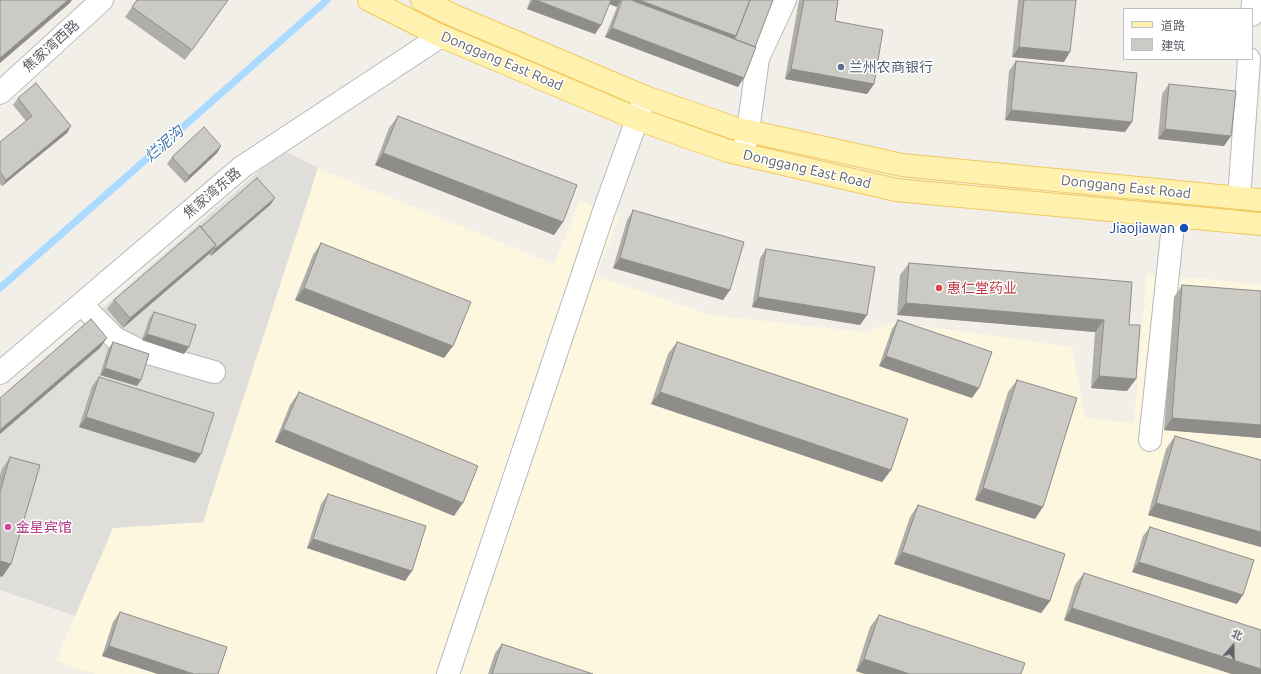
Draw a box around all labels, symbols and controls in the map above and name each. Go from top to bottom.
legend [1123,8,1253,60]
street label: 焦家湾西路 [19,16,83,76]
text: 道路 [1161,19,1185,32]
street label: Donggang East Road [439,28,565,94]
text: 建筑 [1161,39,1185,52]
place label: 兰州农商银行 [849,59,933,75]
marker: 兰州农商银行 [836,62,846,72]
water label: 烂泥沟 [141,122,187,166]
street label: Donggang East Road [741,146,873,192]
street label: 焦家湾东路 [180,164,244,222]
street label: Donggang East Road [1060,172,1192,202]
place label: Jiaojiawan [1109,220,1175,236]
marker: Jiaojiawan [1178,222,1190,234]
place label: 惠仁堂药业 [947,280,1017,296]
marker: 惠仁堂药业 [934,283,944,293]
place label: 金星宾馆 [16,519,72,535]
marker: 金星宾馆 [3,522,13,532]
north arrow [1213,626,1253,666]
text: 北 [1230,627,1244,642]

